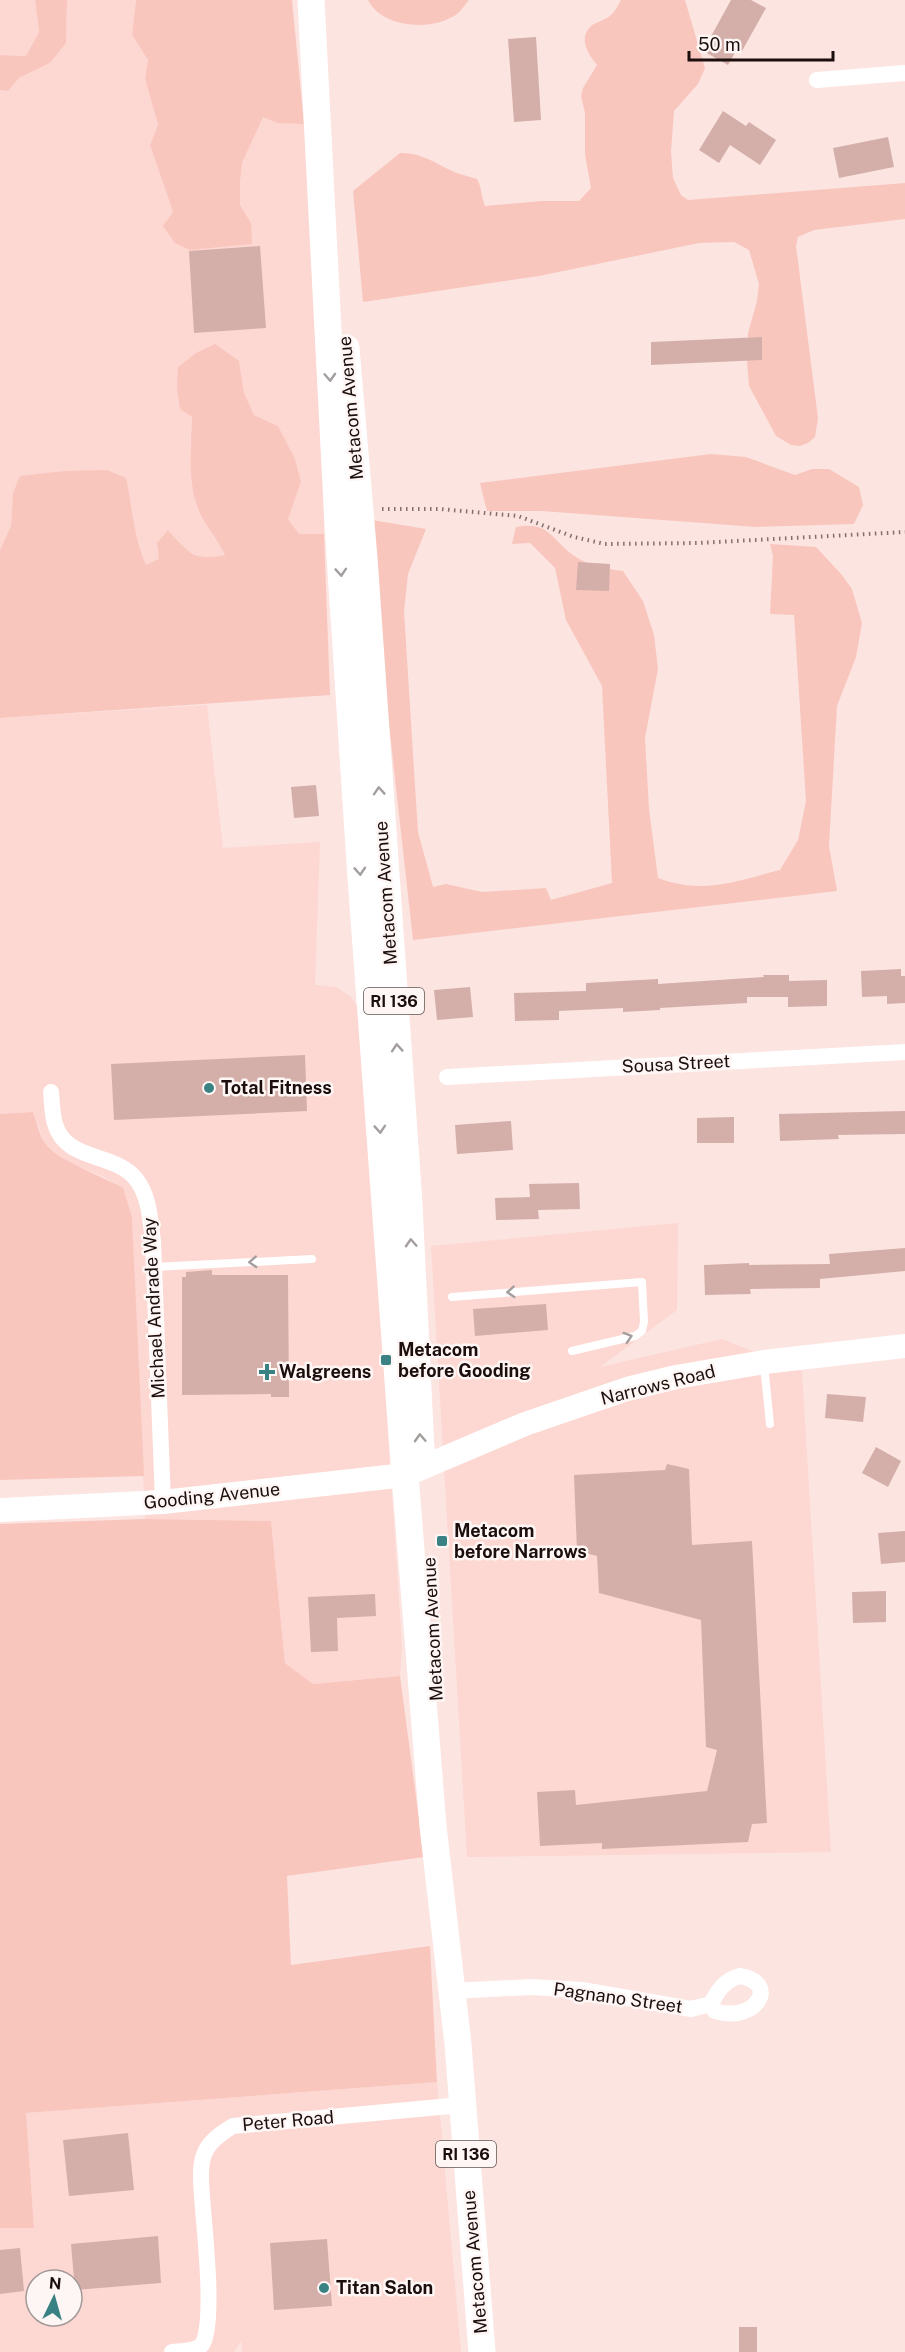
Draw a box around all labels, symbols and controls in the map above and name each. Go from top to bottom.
scale bar [689,24,833,62]
text: 50 m [698,34,741,55]
street label: Metacom Avenue [334,335,367,481]
one-way arrow [324,373,337,382]
one-way arrow [334,567,347,576]
one-way arrow [373,786,386,795]
street label: Metacom Avenue [370,820,401,966]
one-way arrow [353,867,366,876]
road number: RI 136 [364,988,424,1014]
one-way arrow [391,1044,404,1053]
street label: Sousa Street [621,1050,731,1077]
place label: Total Fitness [221,1077,332,1098]
marker: Total Fitness [202,1081,216,1095]
one-way arrow [373,1124,386,1133]
street label: Michael Andrade Way [138,1216,169,1399]
one-way arrow [404,1238,417,1247]
one-way arrow [249,1255,258,1268]
one-way arrow [507,1285,516,1298]
one-way arrow [622,1331,633,1344]
place label: Metacom before Gooding [398,1339,531,1381]
marker: Metacom before Gooding [379,1353,393,1367]
street label: Narrows Road [598,1360,717,1409]
place label: Walgreens [279,1361,371,1382]
marker: Walgreens [260,1365,274,1379]
one-way arrow [414,1433,427,1442]
street label: Gooding Avenue [143,1478,281,1513]
place label: Metacom before Narrows [454,1520,587,1562]
marker: Metacom before Narrows [435,1534,449,1548]
street label: Metacom Avenue [418,1556,447,1702]
street label: Pagnano Street [552,1978,684,2017]
street label: Peter Road [241,2106,335,2135]
road number: RI 136 [436,2141,496,2167]
street label: Metacom Avenue [458,2189,491,2335]
north arrow [24,2268,84,2328]
text: N [48,2274,62,2294]
place label: Titan Salon [336,2277,433,2298]
marker: Titan Salon [317,2281,331,2295]

